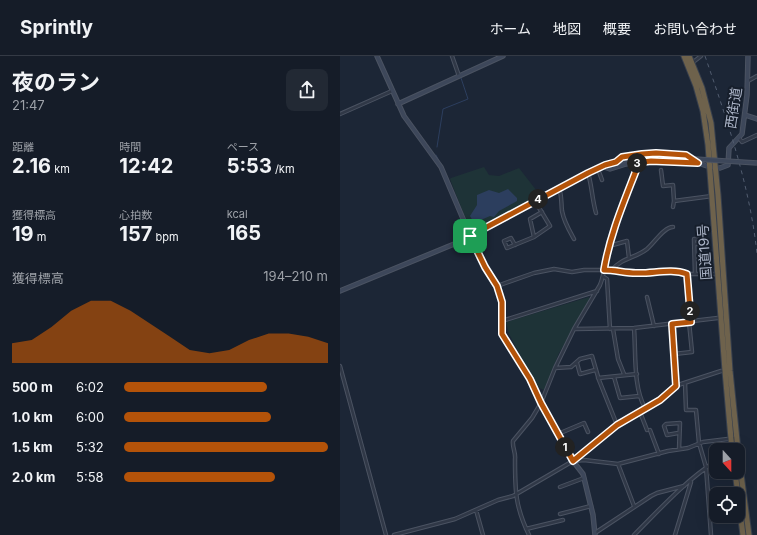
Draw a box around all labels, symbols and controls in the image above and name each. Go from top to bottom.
text: Sprintly [20,16,93,39]
text: ホーム [489,20,531,37]
text: 地図 [553,20,581,37]
text: 概要 [603,20,631,37]
text: お問い合わせ [653,20,737,37]
text: 夜のラン [12,69,100,95]
button: share [286,69,328,111]
street label: 西街道 [721,86,745,130]
text: 21:47 [12,97,45,113]
text: 距離 [12,140,34,154]
text: 時間 [119,140,141,154]
text: ペース [227,140,259,154]
pin: 3 [627,153,647,173]
text: 2.16 [12,154,51,178]
text: 12:42 [119,154,173,178]
text: 5:53 [227,154,272,178]
text: 3 [633,156,641,170]
text: km [51,162,70,176]
text: /km [272,162,295,176]
pin: 4 [528,189,548,209]
text: 4 [534,192,542,206]
text: kcal [227,207,248,221]
text: 獲得標高 [12,208,56,222]
text: 心拍数 [119,208,152,222]
pin [453,219,487,253]
text: 165 [227,221,261,245]
text: 19 [12,222,34,246]
text: 157 [119,222,152,246]
street label: 国道19号 [694,223,714,281]
icon: arrive [459,225,481,247]
text: m [34,230,46,244]
text: bpm [152,230,179,244]
text: 194–210 m [263,268,328,284]
text: 獲得標高 [12,270,64,286]
pin: 2 [680,301,700,321]
text: 2 [687,304,693,318]
text: 500 m [12,379,53,395]
text: 6:02 [76,379,104,395]
text: 1.0 km [12,409,53,425]
text: 6:00 [76,409,104,425]
pin: 1 [555,437,575,457]
text: 1.5 km [12,439,53,455]
text: 5:32 [76,439,104,455]
text: 1 [563,440,567,454]
north arrow [709,443,745,479]
map controls [709,443,745,523]
text: 2.0 km [12,469,55,485]
text: 5:58 [76,469,104,485]
button: locate [709,487,745,523]

